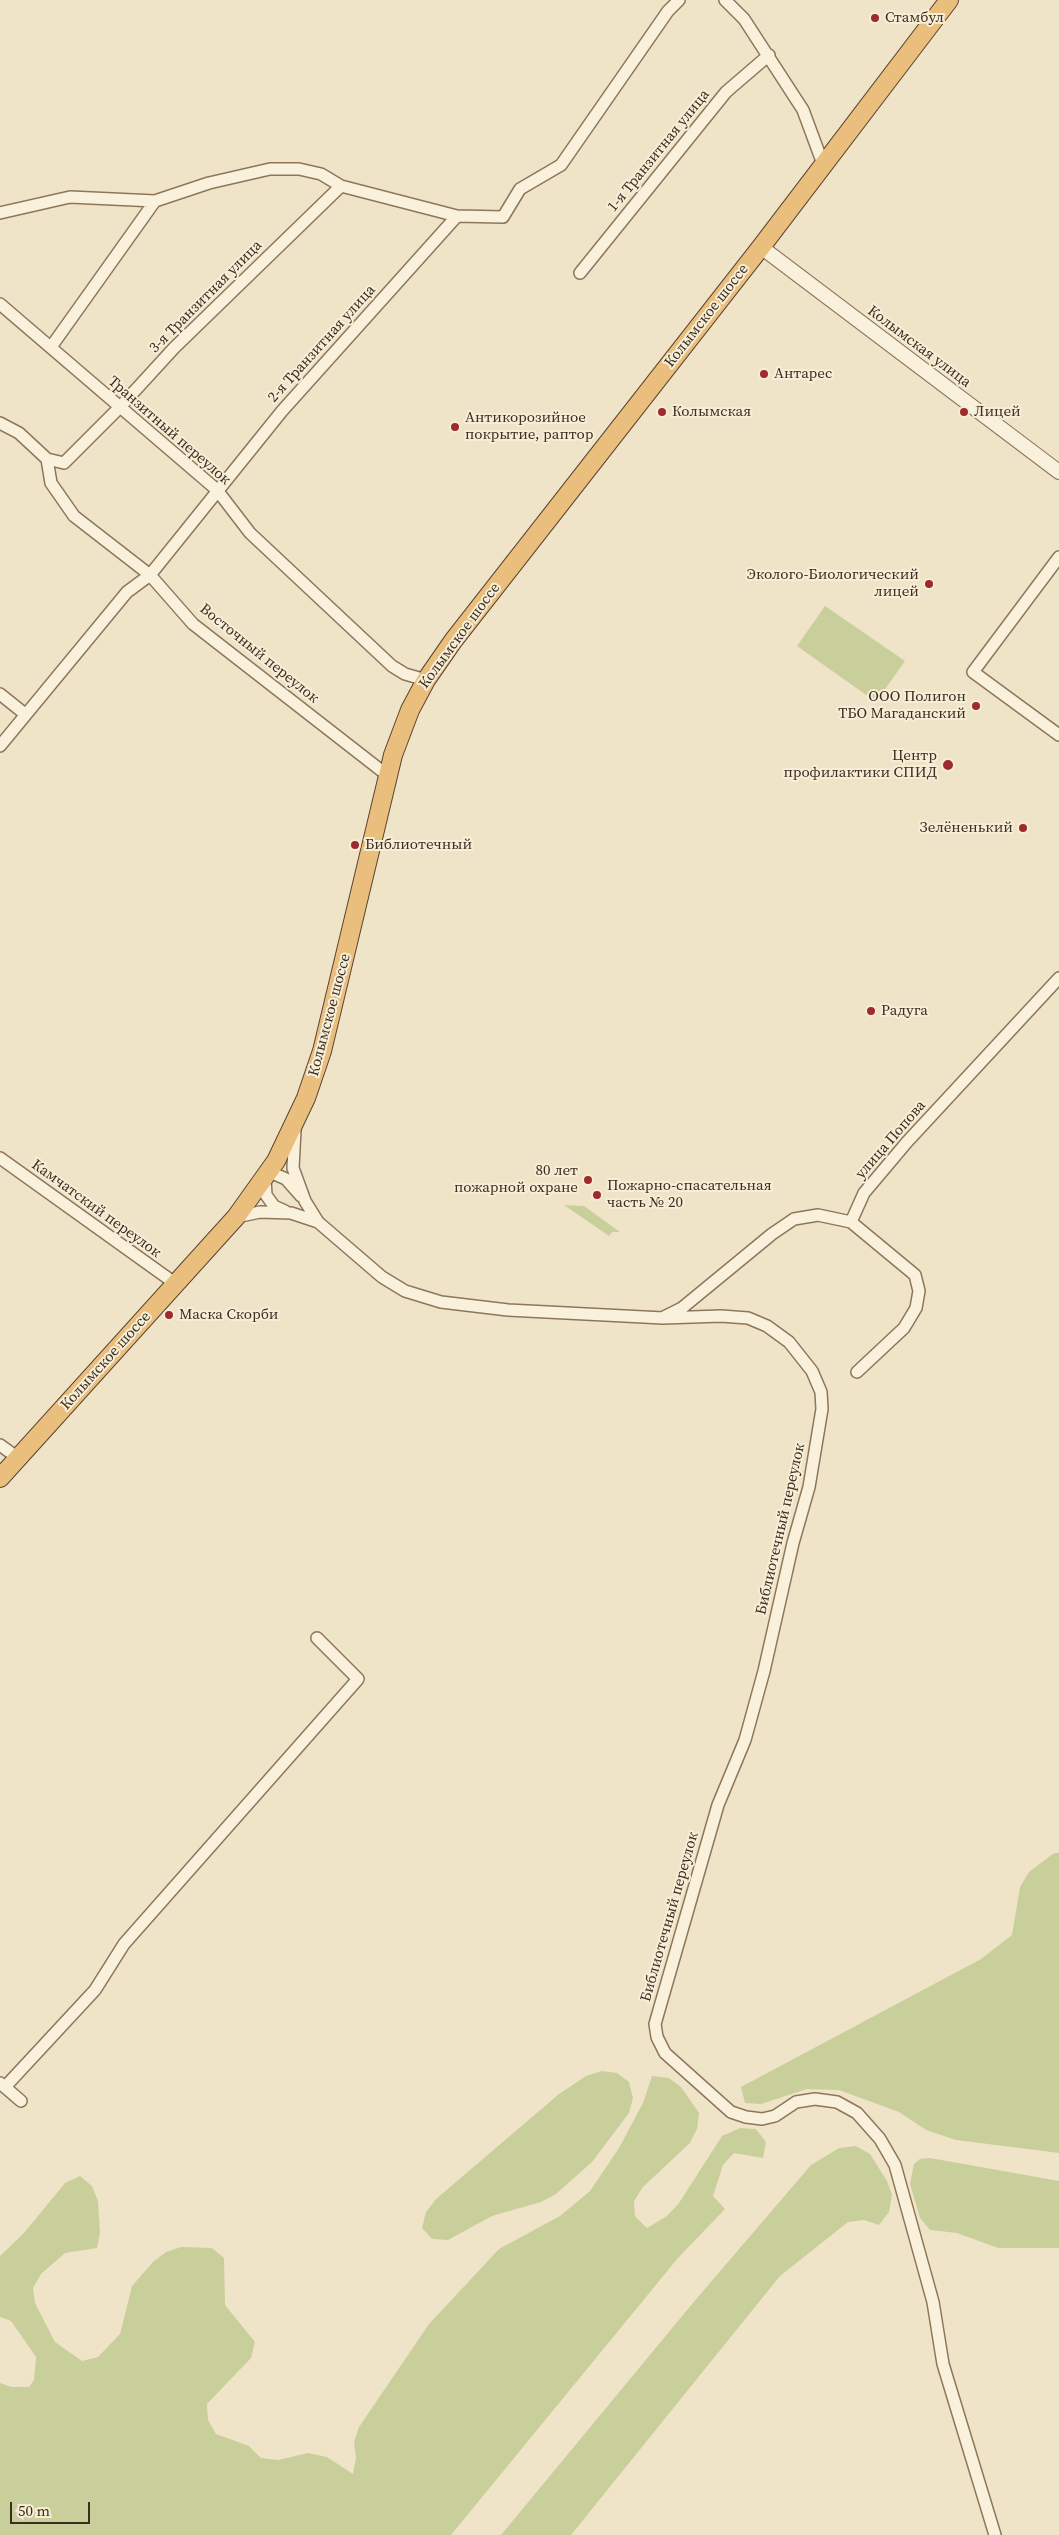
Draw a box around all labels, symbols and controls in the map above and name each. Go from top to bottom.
place label: Стамбул [885,9,944,27]
marker: Стамбул [869,12,881,24]
street label: 1-я Транзитная улица [604,86,714,216]
street label: 3-я Транзитная улица [146,237,266,357]
street label: Колымское шоссе [661,261,753,371]
street label: 2-я Транзитная улица [264,281,380,407]
street label: Колымская улица [864,302,974,392]
place label: Антарес [774,365,832,383]
marker: Антарес [758,368,770,380]
street label: Транзитный переулок [104,373,234,489]
place label: Колымская [672,403,751,421]
place label: Лицей [974,403,1021,421]
marker: Колымская [656,406,668,418]
marker: Лицей [958,406,970,418]
place label: Антикорозийное покрытие, раптор [465,409,593,444]
marker: Антикорозийное покрытие, раптор [449,421,461,433]
place label: Эколого-Биологический лицей [747,566,919,601]
marker: Эколого-Биологический лицей [923,578,935,590]
street label: Колымское шоссе [416,580,504,692]
street label: Восточный переулок [196,600,322,708]
place label: ООО Полигон ТБО Магаданский [838,688,966,723]
marker: ООО Полигон ТБО Магаданский [970,700,982,712]
place label: Центр профилактики СПИД [783,747,937,782]
marker: Центр профилактики СПИД [941,758,955,772]
place label: Зелёненький [920,819,1013,837]
marker: Зелёненький [1017,822,1029,834]
place label: Библиотечный [365,836,472,854]
marker: Библиотечный [349,839,361,851]
street label: Колымское шоссе [305,952,355,1078]
place label: Радуга [881,1002,928,1020]
marker: Радуга [865,1005,877,1017]
street label: улица Попова [852,1097,930,1183]
street label: Камчатский переулок [28,1156,164,1262]
place label: 80 лет пожарной охране [454,1162,578,1197]
marker: 80 лет пожарной охране [582,1174,594,1186]
place label: Пожарно-спасательная часть № 20 [607,1177,772,1212]
marker: Пожарно-спасательная часть № 20 [591,1189,603,1201]
place label: Маска Скорби [179,1306,279,1324]
street label: Колымское шоссе [57,1308,155,1414]
marker: Маска Скорби [163,1309,175,1321]
street label: Библиотечный переулок [752,1441,810,1617]
street label: Библиотечный переулок [637,1830,703,2004]
scale bar [12,2492,92,2524]
text: 50 m [18,2500,50,2521]

